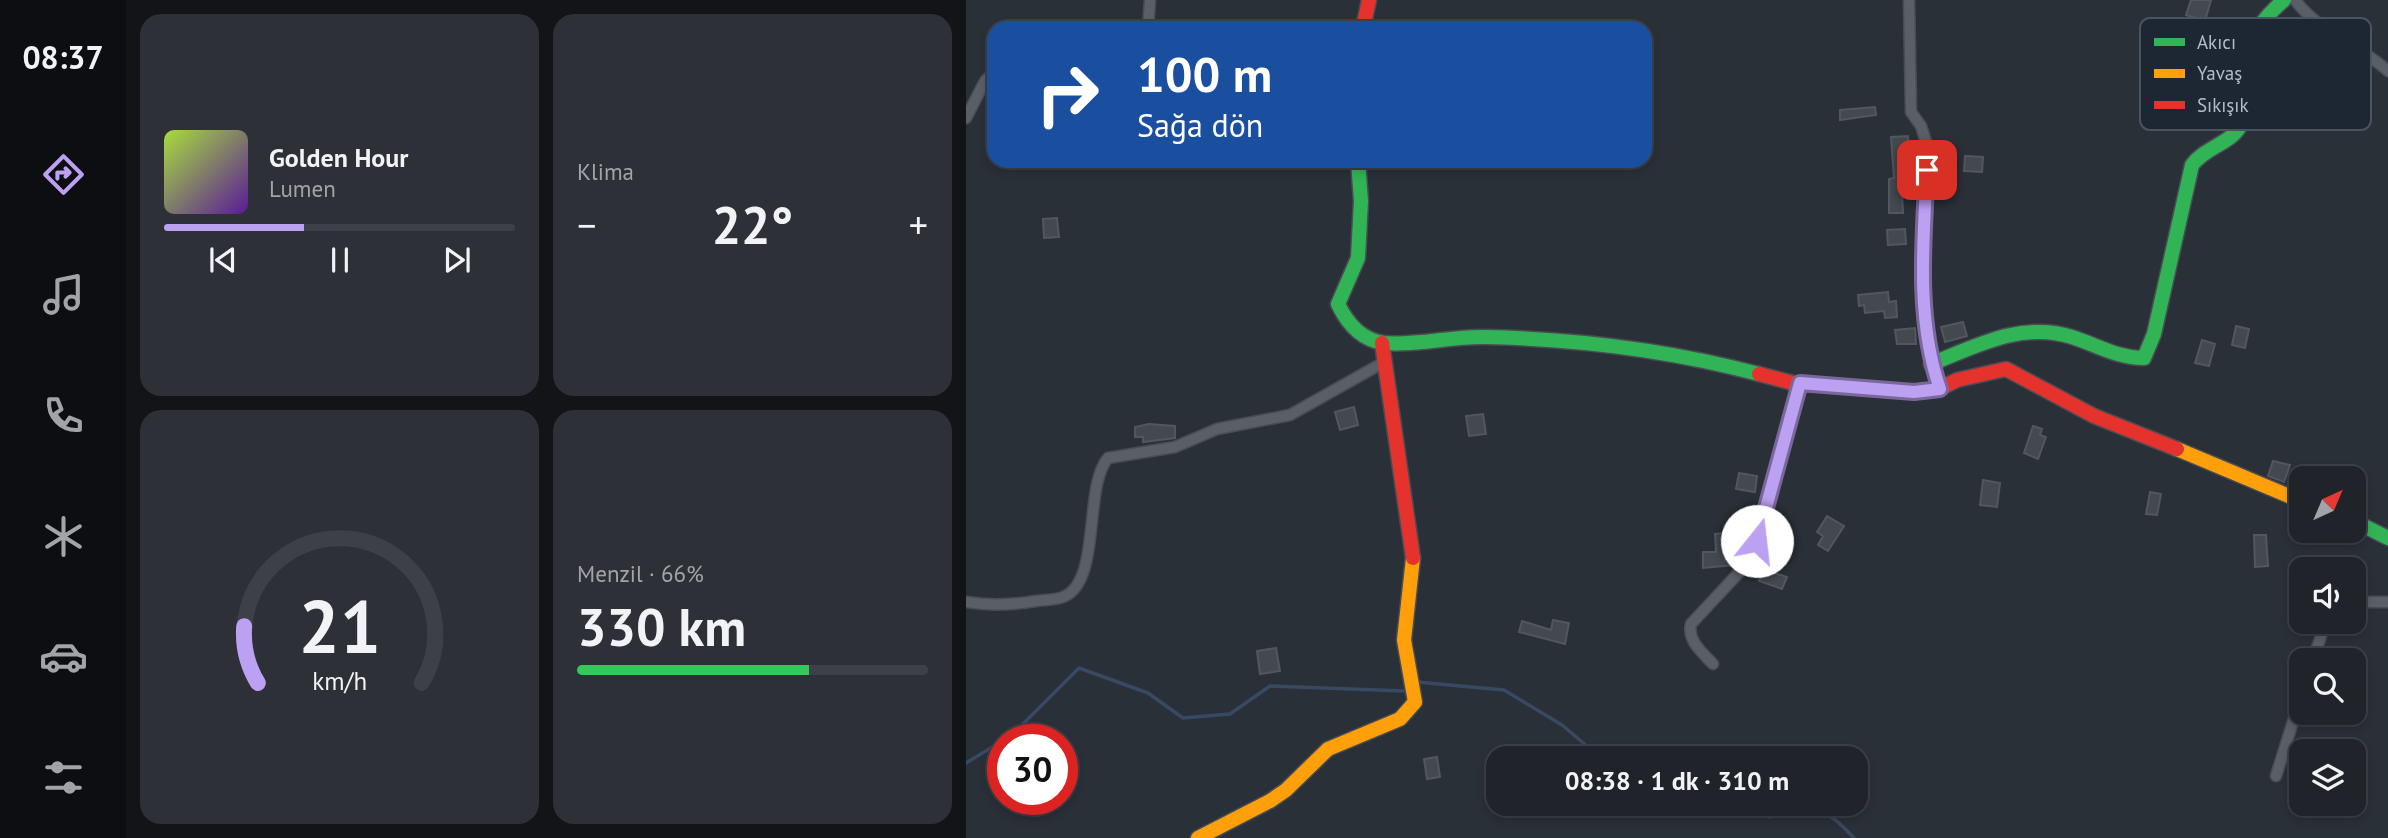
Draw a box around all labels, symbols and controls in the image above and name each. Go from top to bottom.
legend [2140,18,2371,130]
text: Akıcı [2197,30,2236,54]
text: 08:37 [22,36,104,78]
text: 100 m [1137,42,1272,106]
icon: right [1022,49,1113,140]
text: Yavaş [2197,61,2242,85]
text: Sıkışık [2197,93,2249,117]
text: Sağa dön [1137,104,1263,146]
pin [1897,140,1957,200]
text: Golden Hour [269,141,408,174]
icon: directions [39,150,88,199]
icon: arrive [1908,151,1946,189]
text: Klima [577,157,634,186]
text: Lumen [269,174,336,203]
text: 22° [712,191,793,258]
text: − [577,200,596,249]
text: + [909,200,928,249]
icon: previous [204,241,242,279]
icon: pause [321,241,359,279]
icon: next [438,241,476,279]
icon: music [39,270,88,319]
icon: phone [39,391,88,440]
north arrow [2289,466,2366,542]
map controls [2289,466,2366,816]
position arrow [1720,504,1794,578]
icon: climate [39,512,88,561]
button: sound [2289,557,2366,634]
text: Menzil · 66% [577,559,704,588]
text: 21 [298,579,381,673]
text: 330 km [577,593,746,660]
icon: car [39,632,88,681]
button: search [2289,648,2366,725]
text: km/h [312,665,367,697]
speed limit sign: 30 [987,724,1078,815]
button: layers [2289,739,2366,816]
icon: filters [39,753,88,802]
text: 08:38 · 1 dk · 310 m [1565,764,1789,797]

